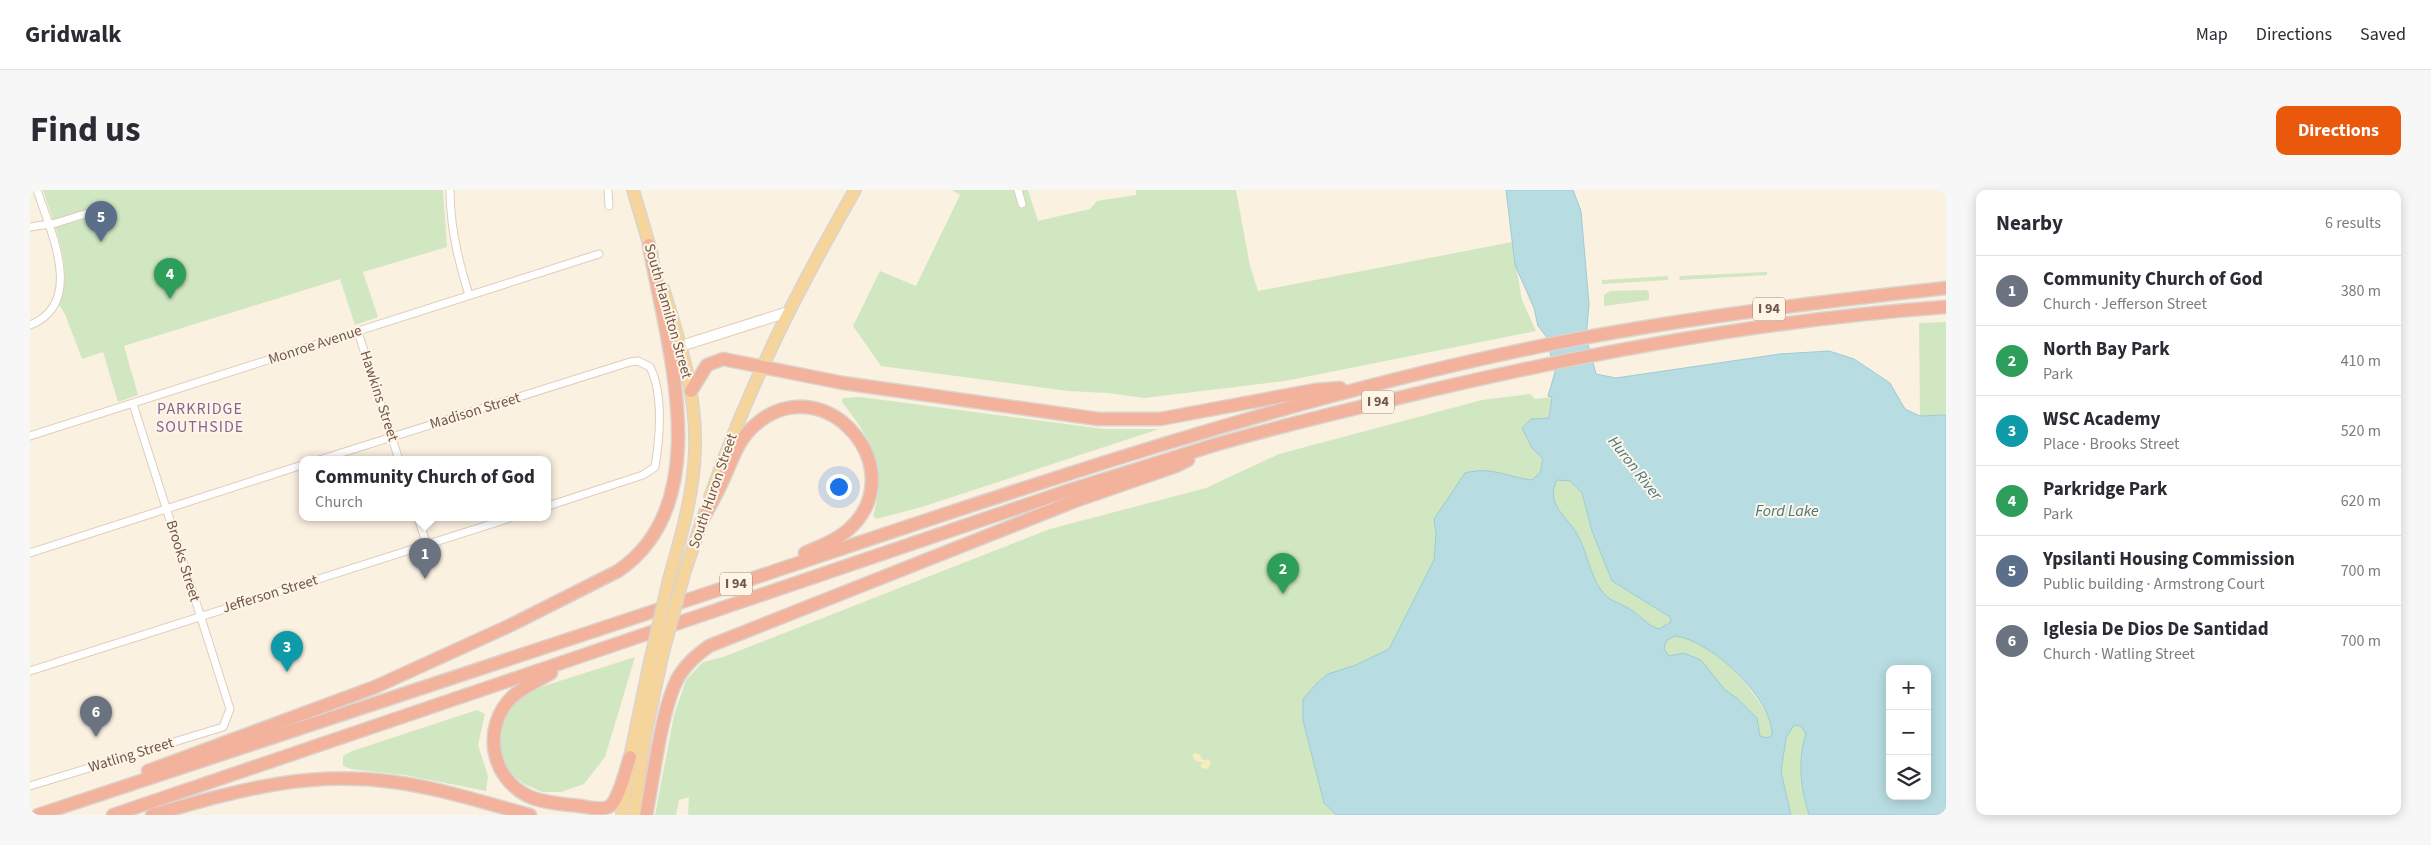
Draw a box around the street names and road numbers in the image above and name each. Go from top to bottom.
street label: South Hamilton Street [639,241,697,381]
road number: I 94 [1753,298,1785,320]
street label: Monroe Avenue [266,320,364,370]
street label: Hawkins Street [354,348,404,444]
street label: Madison Street [427,387,523,435]
road number: I 94 [1362,390,1394,413]
street label: South Huron Street [683,431,743,551]
street label: Brooks Street [161,518,205,604]
street label: Jefferson Street [220,570,320,618]
road number: I 94 [720,572,752,596]
street label: Watling Street [86,732,176,778]

